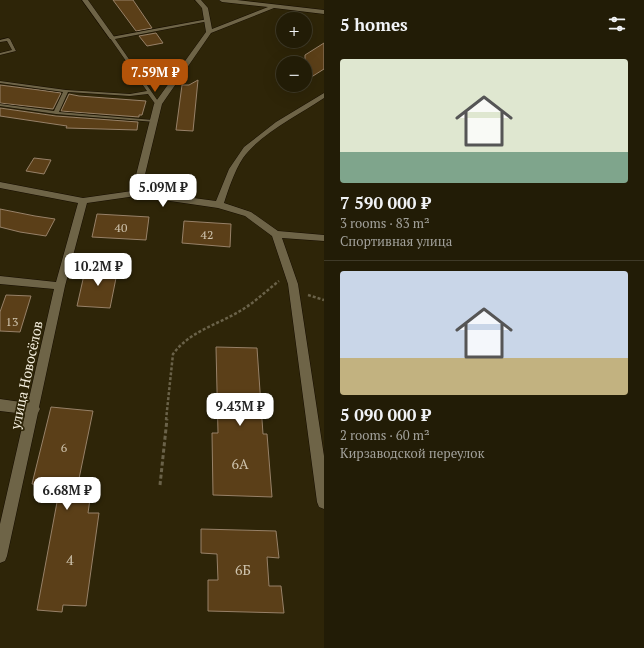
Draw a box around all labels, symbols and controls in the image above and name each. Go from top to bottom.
map controls [276,12,312,92]
button: + [276,12,312,48]
text: 5 homes [340,13,408,36]
icon: filters [606,13,628,35]
button: − [276,56,312,92]
pin: 7.59M ₽ [118,59,192,93]
text: 7.59M ₽ [131,63,179,81]
icon: home [448,85,520,157]
pin: 5.09M ₽ [126,174,200,208]
text: 5.09M ₽ [139,178,187,196]
text: 7 590 000 ₽ [340,191,431,214]
text: 3 rooms · 83 m² [340,214,430,232]
house number: 40 [115,220,127,235]
house number: 42 [201,227,213,242]
text: Спортивная улица [340,232,452,250]
pin: 10.2M ₽ [61,253,135,287]
text: 10.2M ₽ [74,257,122,275]
icon: home [448,297,520,369]
house number: 13 [6,314,18,329]
street label: улица Новосёлов [5,319,47,432]
pin: 9.43M ₽ [203,393,277,427]
text: 9.43M ₽ [216,397,264,415]
text: 5 090 000 ₽ [340,403,431,426]
text: 2 rooms · 60 m² [340,426,430,444]
house number: 6 [61,440,68,455]
text: Кирзаводской переулок [340,444,485,462]
house number: 6А [231,454,249,473]
pin: 6.68M ₽ [30,477,104,511]
text: 6.68M ₽ [43,481,91,499]
house number: 4 [66,550,74,569]
house number: 6Б [235,560,251,579]

